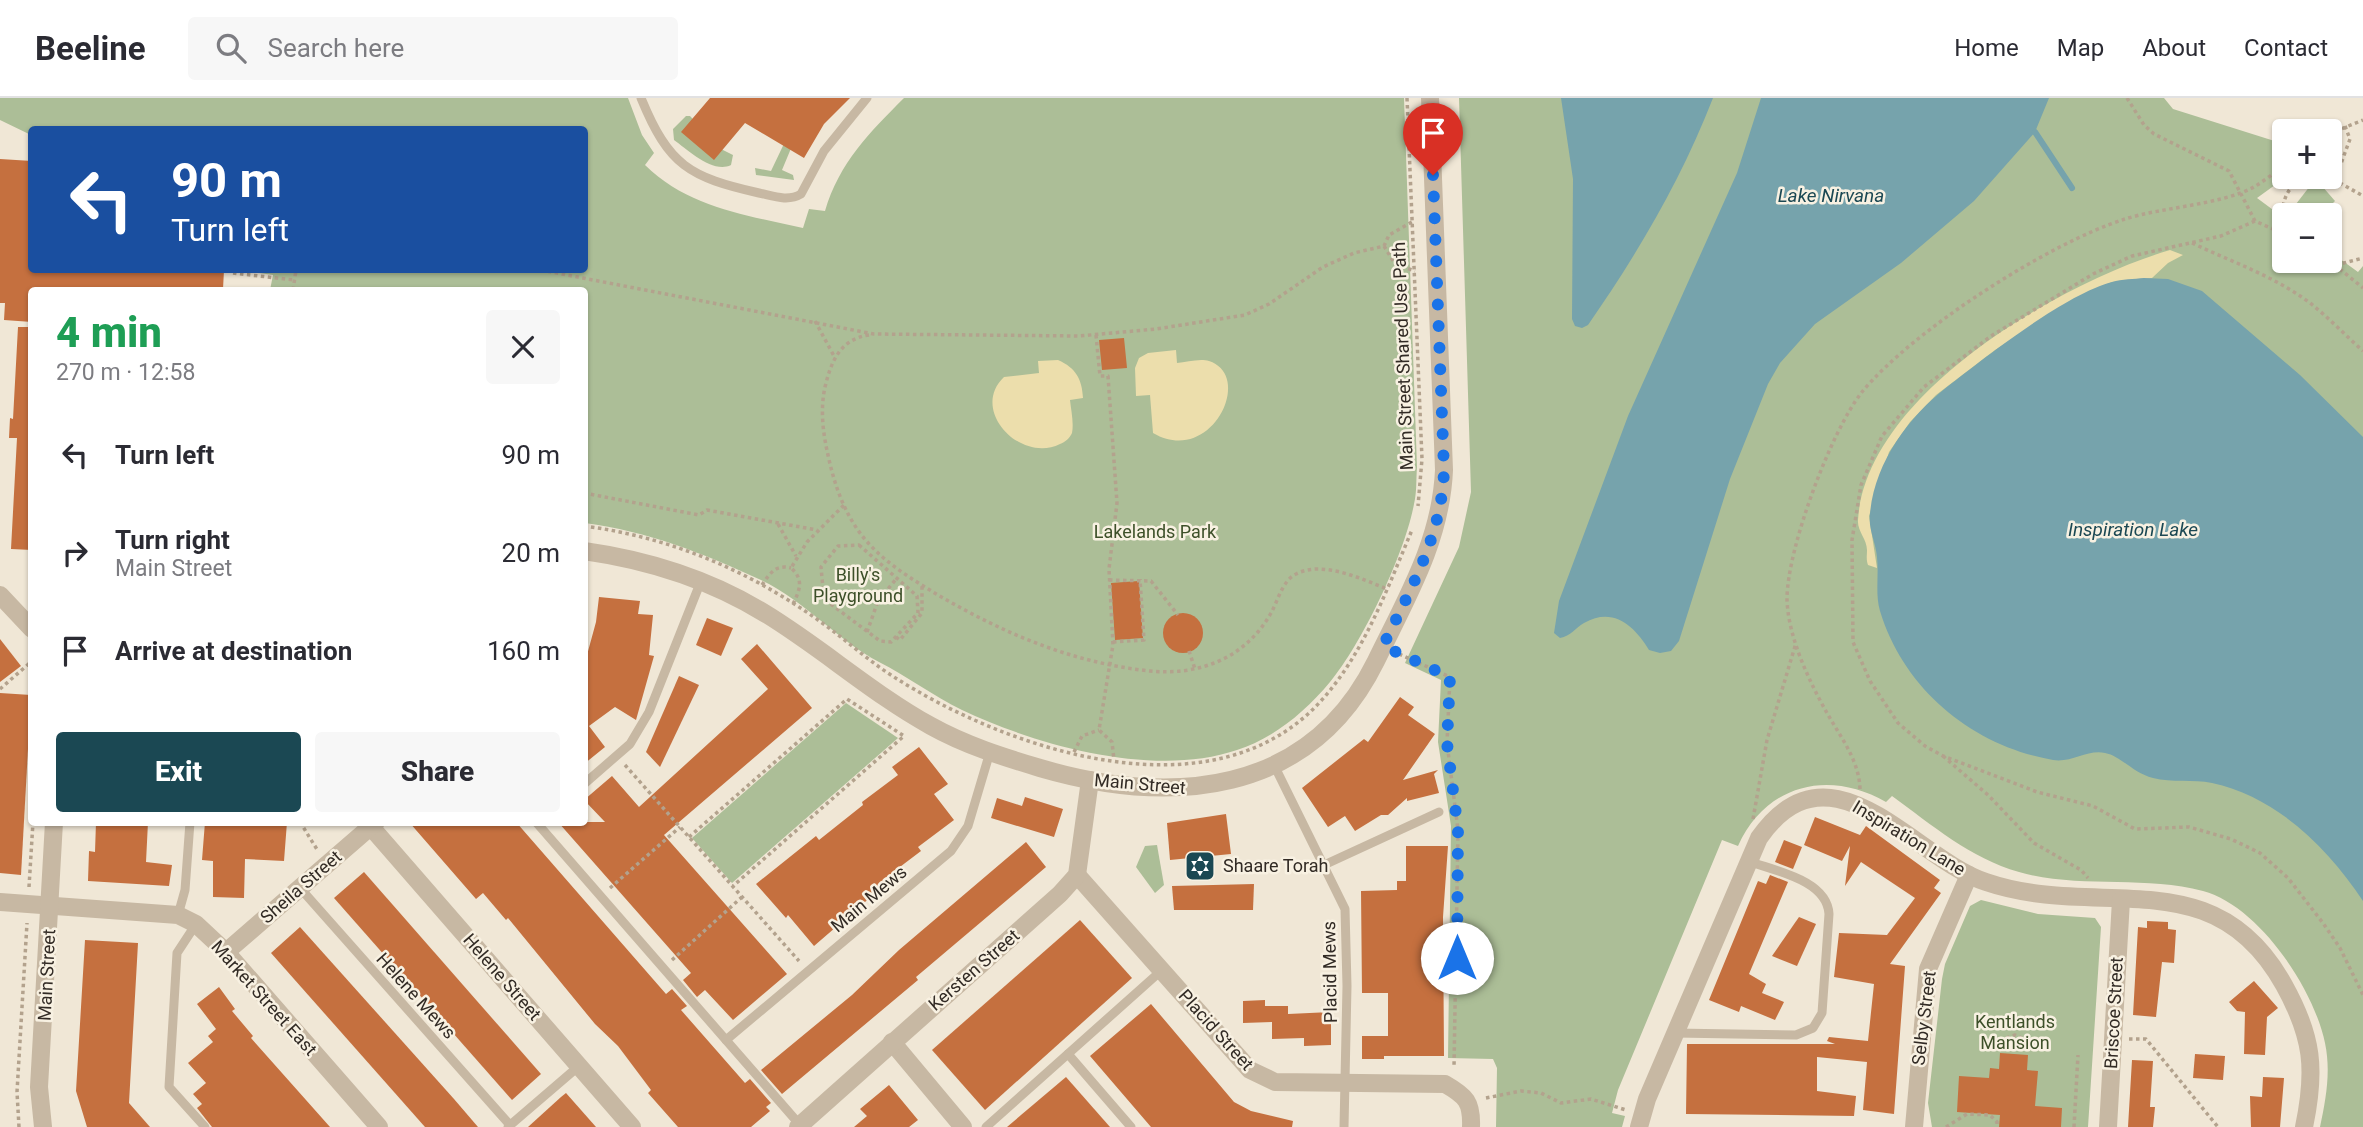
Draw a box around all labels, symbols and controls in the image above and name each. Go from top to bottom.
search box [188,17,678,80]
text: Beeline [35,29,146,68]
icon: search [212,29,250,67]
text: Search here [268,33,404,63]
text: Home [1954,34,2019,62]
text: Map [2057,34,2104,62]
text: About [2142,34,2206,62]
text: Contact [2244,34,2328,62]
pin [1403,103,1463,175]
icon: arrive [1414,114,1452,152]
map controls [2272,119,2342,273]
button: + [2272,119,2342,189]
text: 90 m [171,152,282,209]
icon: left [56,154,147,245]
water label: Lake Nirvana [1778,184,1884,207]
button: − [2272,203,2342,273]
text: Turn left [171,211,289,249]
street label: Main Street Shared Use Path [1388,241,1417,471]
text: 4 min [56,308,162,357]
button: close [486,310,560,384]
text: 270 m · 12:58 [56,359,195,386]
icon: left [56,436,94,474]
text: Turn left [115,440,214,470]
text: 90 m [502,440,560,470]
water label: Inspiration Lake [2068,518,2198,541]
park label: Lakelands Park [1094,521,1217,542]
text: Turn right [115,525,230,555]
icon: right [56,534,94,572]
text: 20 m [502,538,560,568]
text: Main Street [115,555,232,582]
park label: Billy's Playground [813,564,903,606]
icon: arrive [56,632,94,670]
text: Arrive at destination [115,636,352,666]
text: 160 m [487,636,560,666]
button: Exit [56,732,301,812]
button: Share [315,732,560,812]
street label: Main Street [1093,769,1187,798]
street label: Inspiration Lane [1849,796,1970,880]
street label: Sheila Street [256,846,346,928]
synagogue icon: Shaare Torah [1183,849,1217,883]
place label: Shaare Torah [1223,855,1328,876]
street label: Main Mews [827,861,911,936]
street label: Placid Mews [1318,921,1341,1023]
position arrow [1420,921,1494,995]
street label: Kersten Street [924,924,1023,1015]
street label: Main Street [34,928,59,1021]
street label: Helene Street [459,929,546,1024]
street label: Market Street East [207,936,322,1060]
street label: Helene Mews [372,948,460,1043]
street label: Briscoe Street [2100,956,2127,1070]
street label: Selby Street [1907,969,1940,1066]
street label: Placid Street [1175,985,1258,1074]
park label: Kentlands Mansion [1975,1011,2055,1053]

